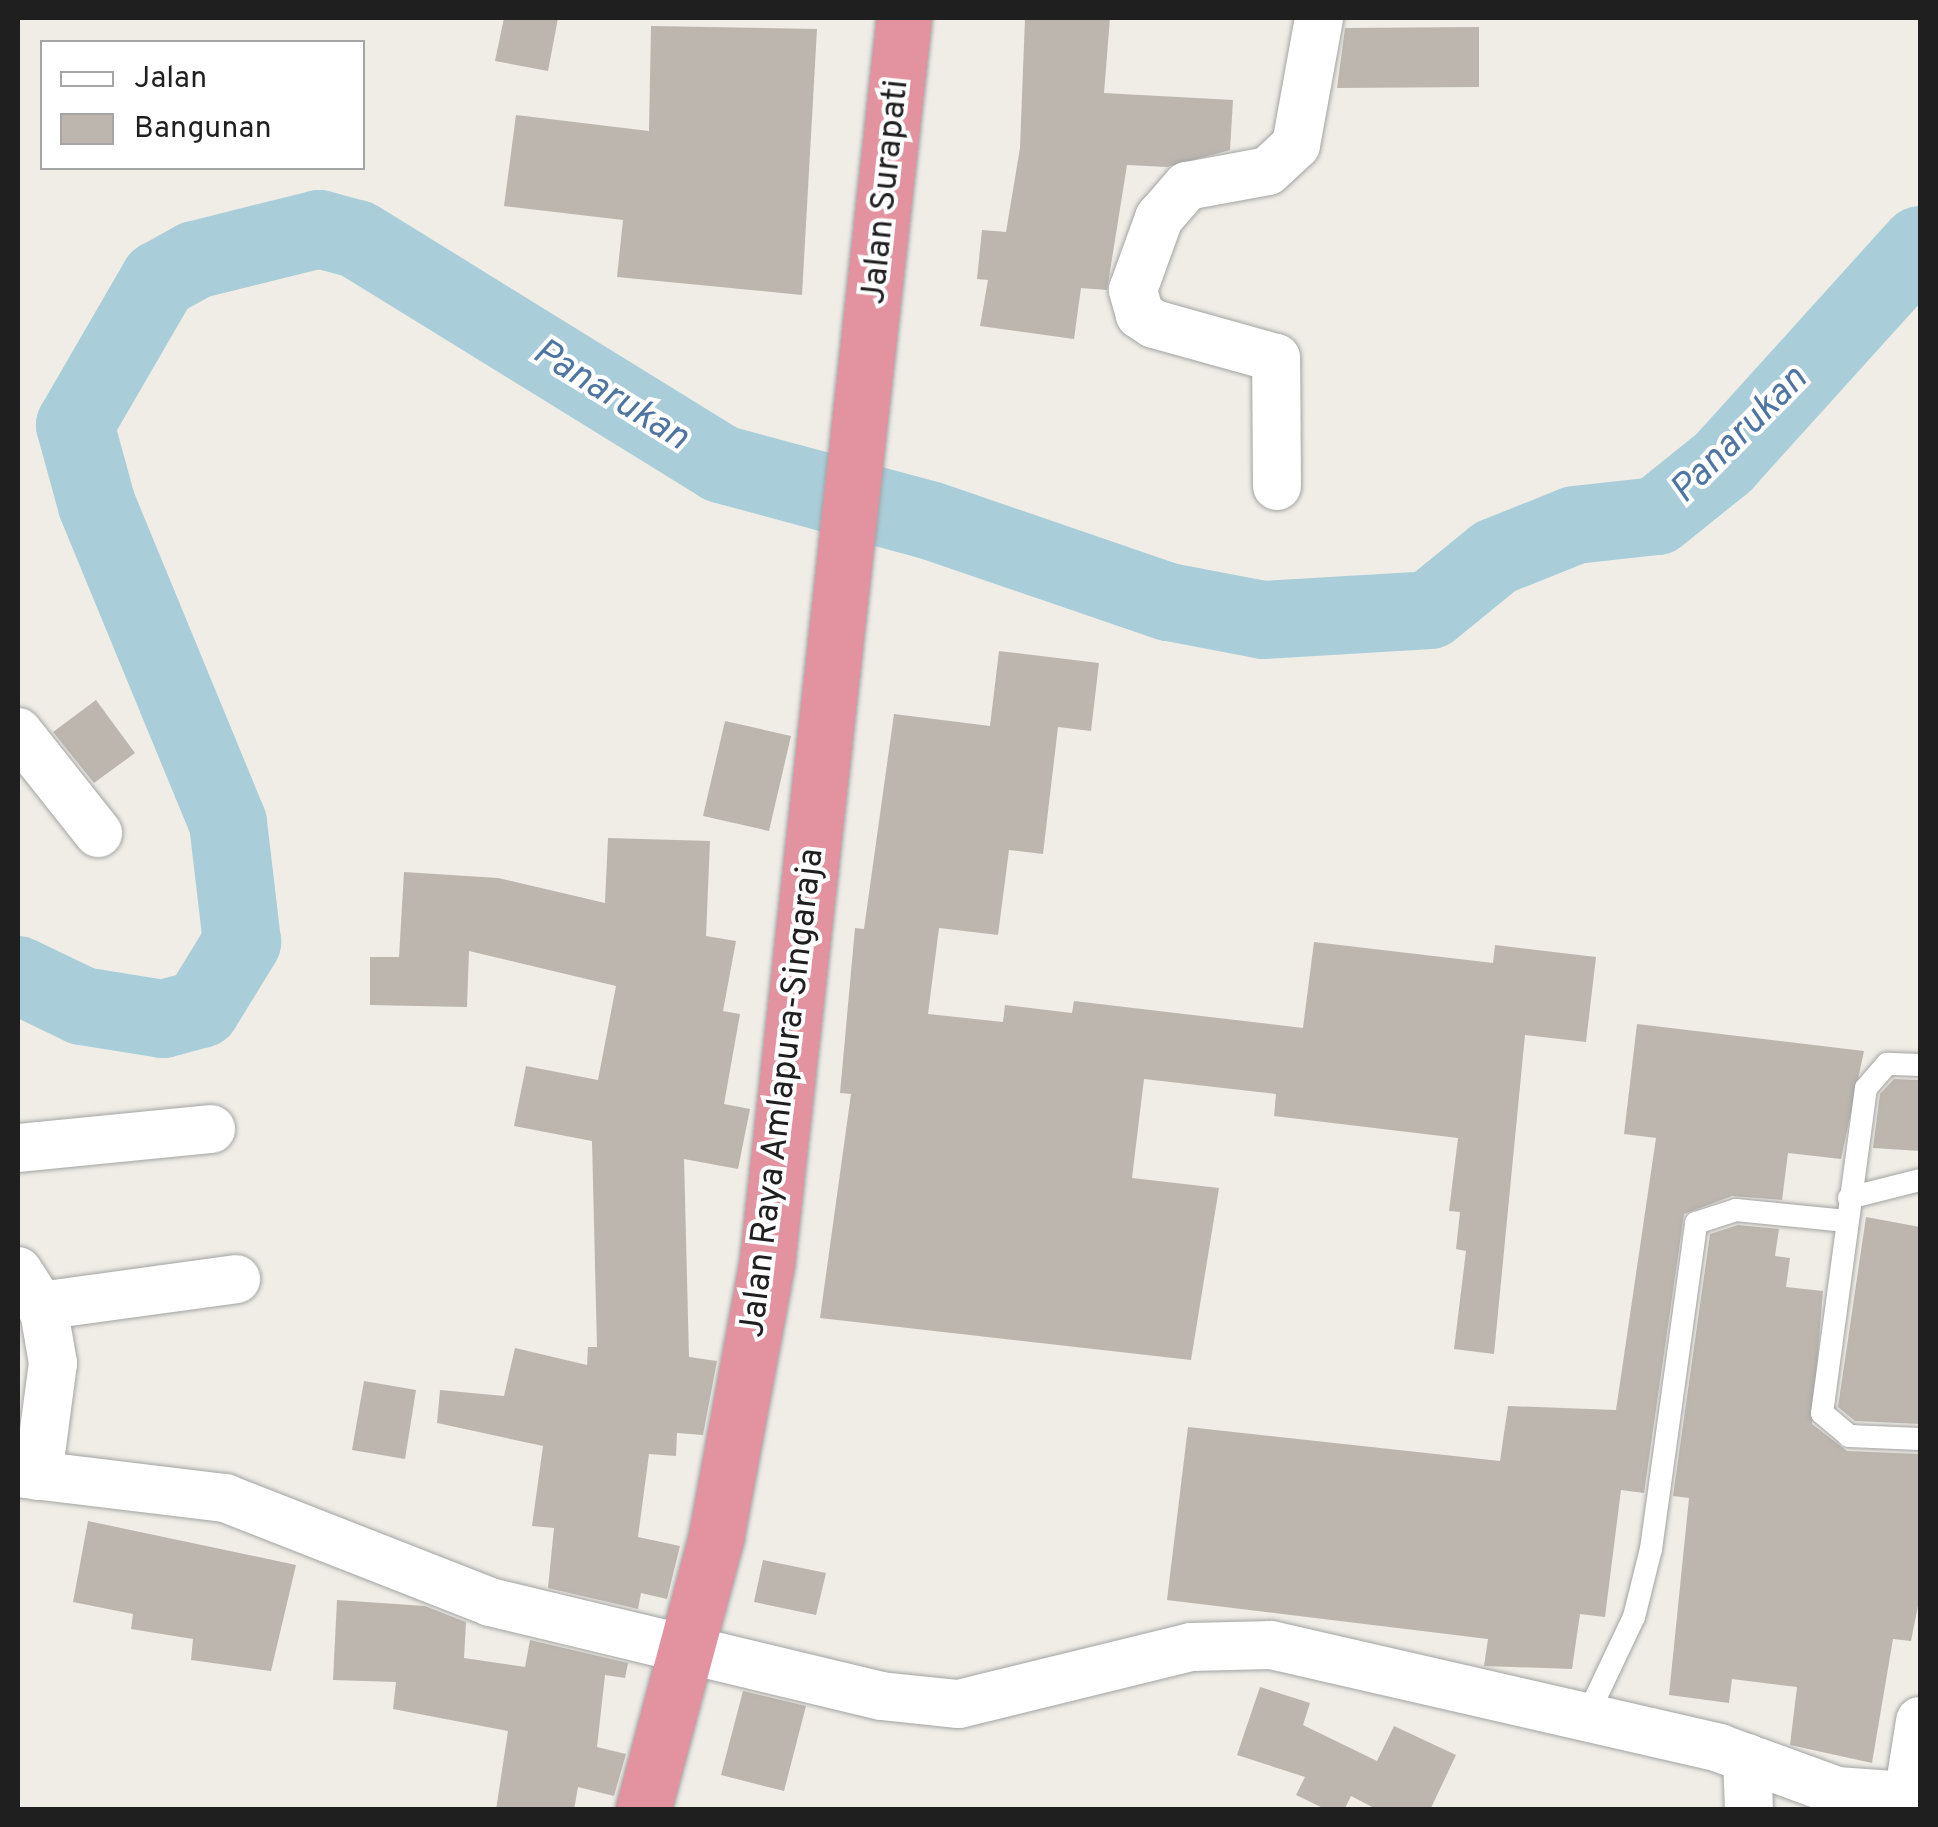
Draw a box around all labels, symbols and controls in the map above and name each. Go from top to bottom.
legend [40,40,365,170]
text: Jalan [134,61,207,98]
street label: Jalan Surapati [853,78,919,306]
text: Bangunan [134,111,272,148]
water label: Panarukan [524,330,696,462]
water label: Panarukan [1662,358,1818,514]
street label: Jalan Raya Amlapura-Singaraja [732,845,834,1341]

